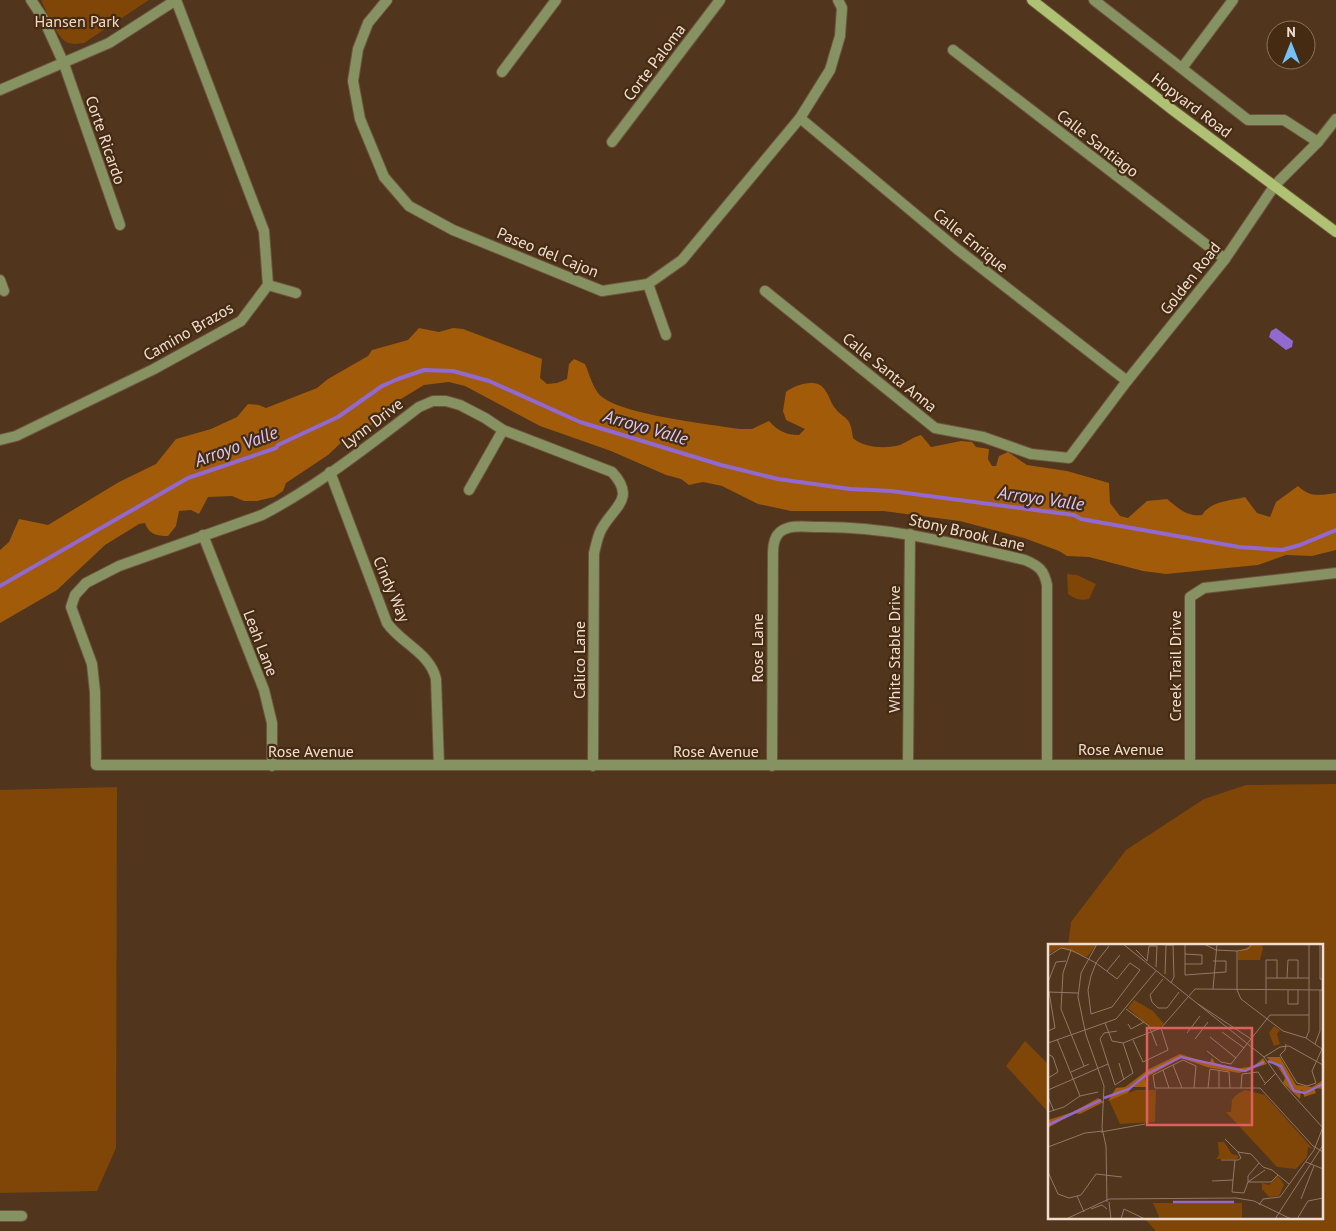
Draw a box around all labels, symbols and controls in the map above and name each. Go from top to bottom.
park label: Hansen Park [35,11,120,31]
street label: Corte Paloma [619,20,689,104]
north arrow [1266,20,1316,70]
text: N [1286,23,1296,41]
street label: Hopyard Road [1148,68,1236,142]
street label: Corte Ricardo [82,93,130,187]
street label: Calle Santiago [1053,105,1143,181]
street label: Calle Enrique [929,204,1013,276]
street label: Paseo del Cajon [494,223,602,281]
street label: Golden Road [1155,238,1225,318]
street label: Camino Brazos [139,297,237,365]
street label: Calle Santa Anna [839,328,941,416]
street label: Lynn Drive [337,393,407,453]
water label: Arroyo Valle [600,404,692,450]
water label: Arroyo Valle [190,420,281,472]
water label: Arroyo Valle [995,480,1086,516]
street label: Stony Brook Lane [907,509,1027,555]
street label: Cindy Way [369,553,415,625]
street label: White Stable Drive [884,585,904,713]
street label: Leah Lane [239,607,283,679]
street label: Creek Trail Drive [1165,610,1185,722]
street label: Rose Lane [747,613,767,683]
street label: Calico Lane [569,621,589,699]
street label: Rose Avenue [1078,739,1164,759]
street label: Rose Avenue [268,741,354,761]
street label: Rose Avenue [673,741,759,761]
inset map [1048,944,1324,1218]

